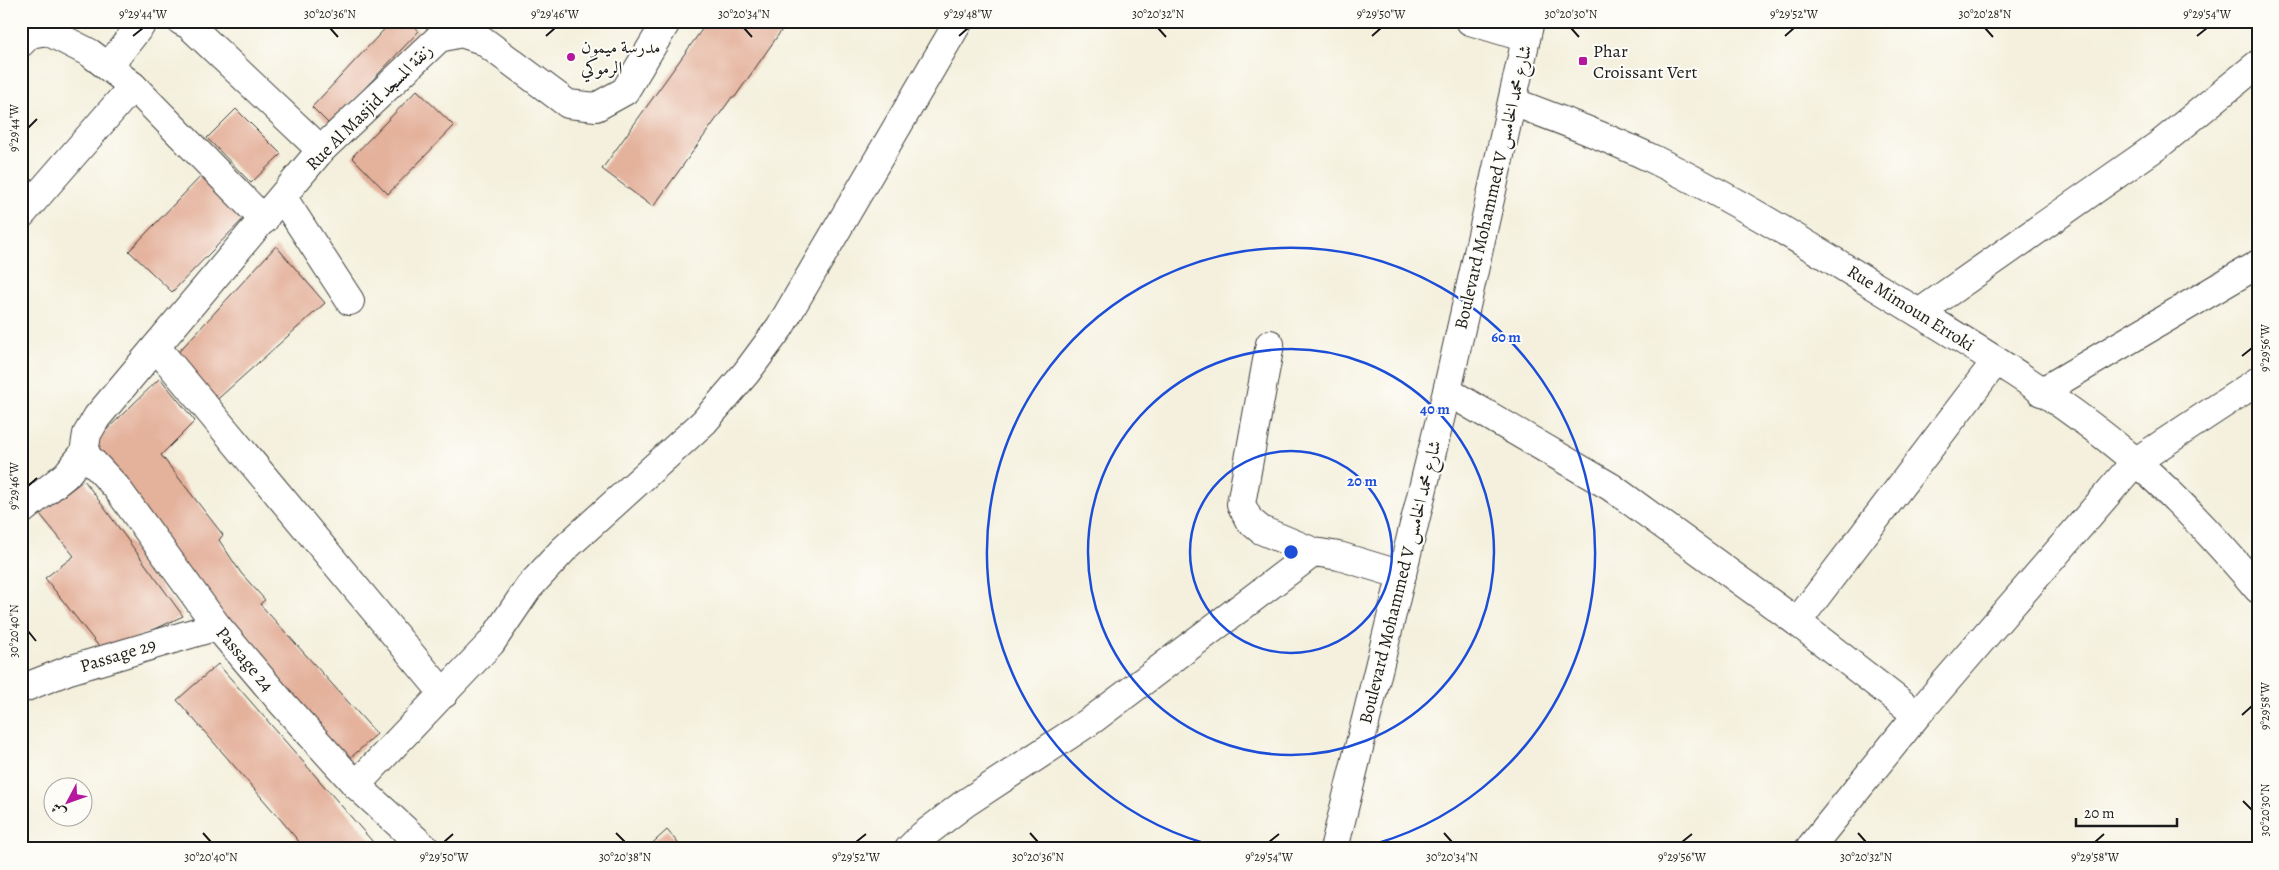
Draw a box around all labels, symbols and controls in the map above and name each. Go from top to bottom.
text: 9°29'44"W [119,6,168,22]
text: 30°20'36"N [304,6,356,22]
text: 9°29'46"W [531,6,580,22]
text: 30°20'34"N [718,6,770,22]
text: 9°29'48"W [944,6,993,22]
text: 30°20'32"N [1132,6,1184,22]
text: 9°29'50"W [1357,6,1406,22]
text: 30°20'30"N [1545,6,1598,22]
text: 9°29'52"W [1770,6,1819,22]
text: 30°20'28"N [1959,6,2012,22]
text: 9°29'54"W [2183,6,2232,22]
place label: مدرسة ميمون الرموكي [581,35,661,83]
street label: Rue Al Masjid زنقة المسجد [300,38,438,176]
place label: Phar Croissant Vert [1593,39,1697,84]
street label: Boulevard Mohammed V شارع محمد الخامس [1449,42,1540,332]
marker: مدرسة ميمون الرموكي [565,51,577,63]
marker: Phar Croissant Vert [1577,55,1589,67]
text: 9°29'44"W [6,103,22,152]
street label: Rue Mimoun Erroki [1843,259,1979,357]
text: 9°29'56"W [2257,323,2273,372]
text: 60 m [1491,327,1521,347]
text: 40 m [1420,399,1450,419]
street label: Boulevard Mohammed V شارع محمد الخامس [1353,438,1450,727]
text: 9°29'46"W [6,461,22,510]
text: 20 m [1347,471,1377,491]
centre of rings [1282,543,1300,561]
text: 30°20'40"N [6,604,22,658]
street label: Passage 24 [211,621,279,697]
street label: Passage 29 [77,632,159,678]
text: 9°29'58"W [2257,681,2273,730]
north arrow [42,778,92,828]
text: 30°20'30"N [2257,783,2273,836]
scale bar [2076,795,2178,827]
text: ش [47,799,70,822]
text: 20 m [2084,803,2115,823]
text: 30°20'40"N [184,849,238,865]
text: 9°29'50"W [420,849,469,865]
text: 30°20'38"N [599,849,651,865]
text: 9°29'52"W [832,849,881,865]
text: 30°20'36"N [1012,849,1064,865]
text: 9°29'54"W [1245,849,1294,865]
text: 30°20'34"N [1426,849,1478,865]
text: 9°29'56"W [1658,849,1707,865]
text: 30°20'32"N [1840,849,1892,865]
text: 9°29'58"W [2071,849,2120,865]

